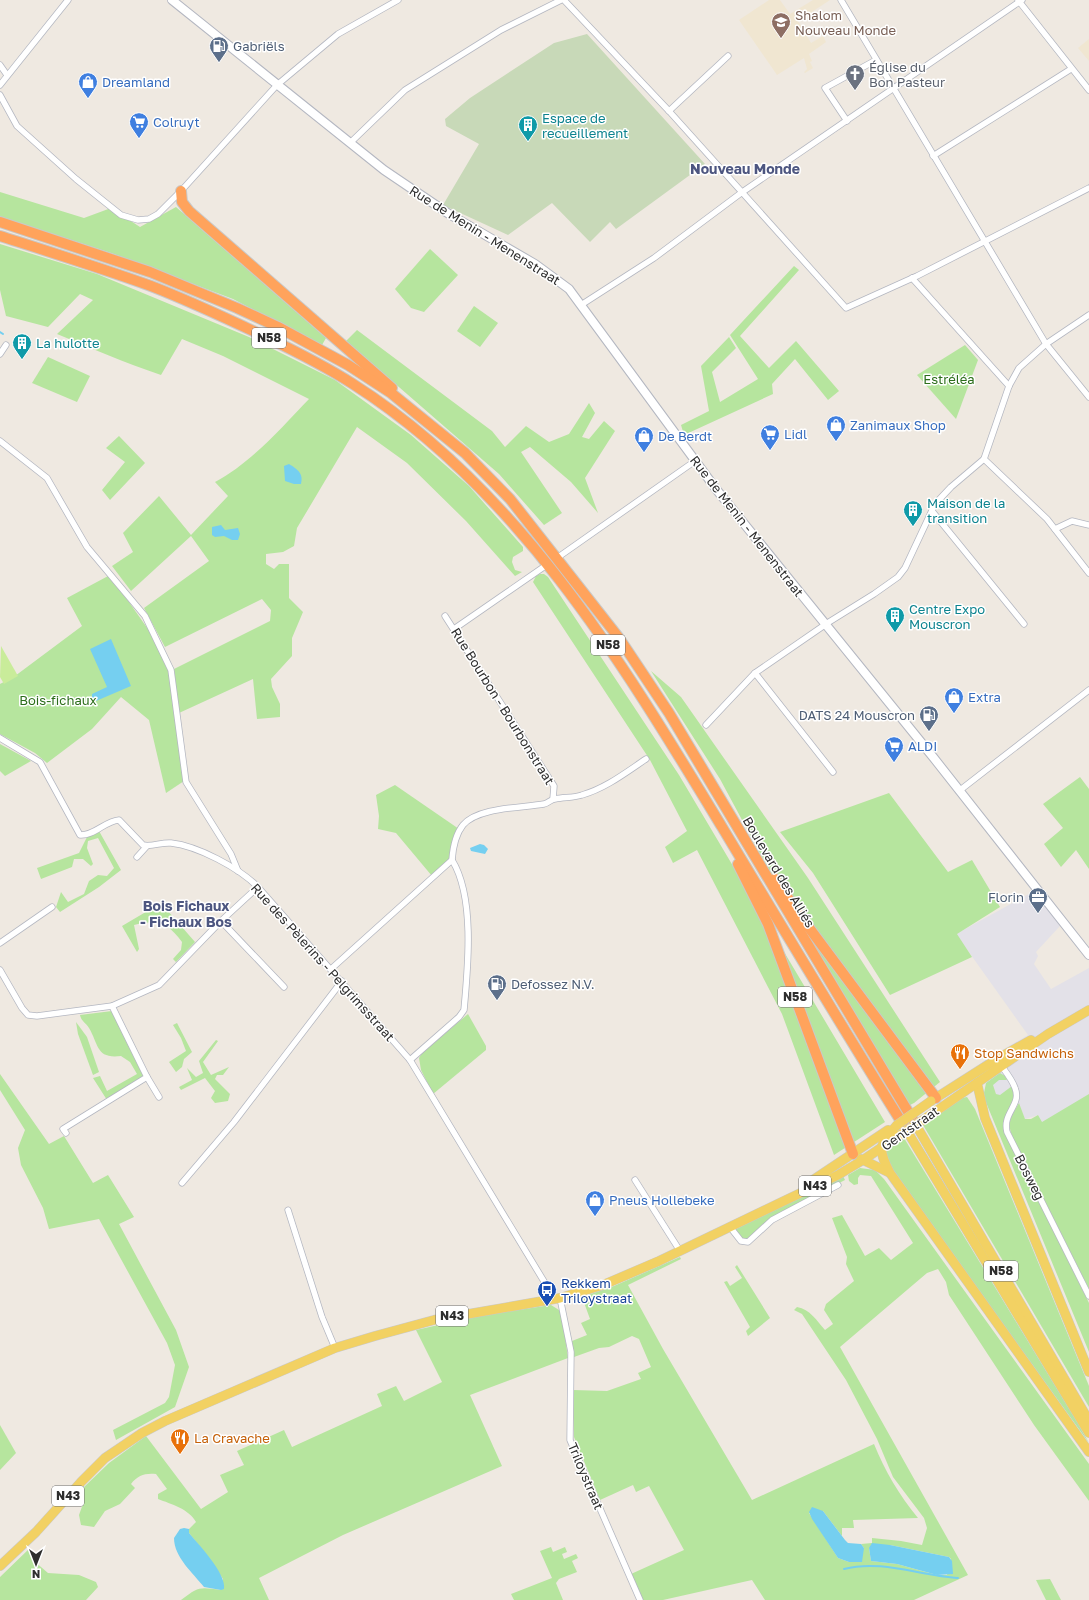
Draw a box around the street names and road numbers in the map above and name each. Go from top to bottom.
street label: Rue de Menin - Menenstraat [407,182,563,288]
road number: N58 [252,328,286,348]
street label: Rue de Menin - Menenstraat [687,452,807,600]
street label: Rue Bourbon - Bourbonstraat [448,625,558,787]
road number: N58 [591,635,625,655]
street label: Boulevard des Alliés [740,814,818,930]
street label: Rue des Pèlerins - Pelgrimsstraat [248,880,398,1044]
road number: N58 [778,987,812,1007]
street label: Gentstraat [878,1102,942,1154]
street label: Bosweg [1012,1151,1048,1203]
road number: N43 [799,1176,831,1196]
road number: N58 [984,1261,1018,1281]
road number: N43 [436,1306,468,1326]
street label: Triloystraat [565,1440,607,1512]
road number: N43 [52,1486,84,1506]

